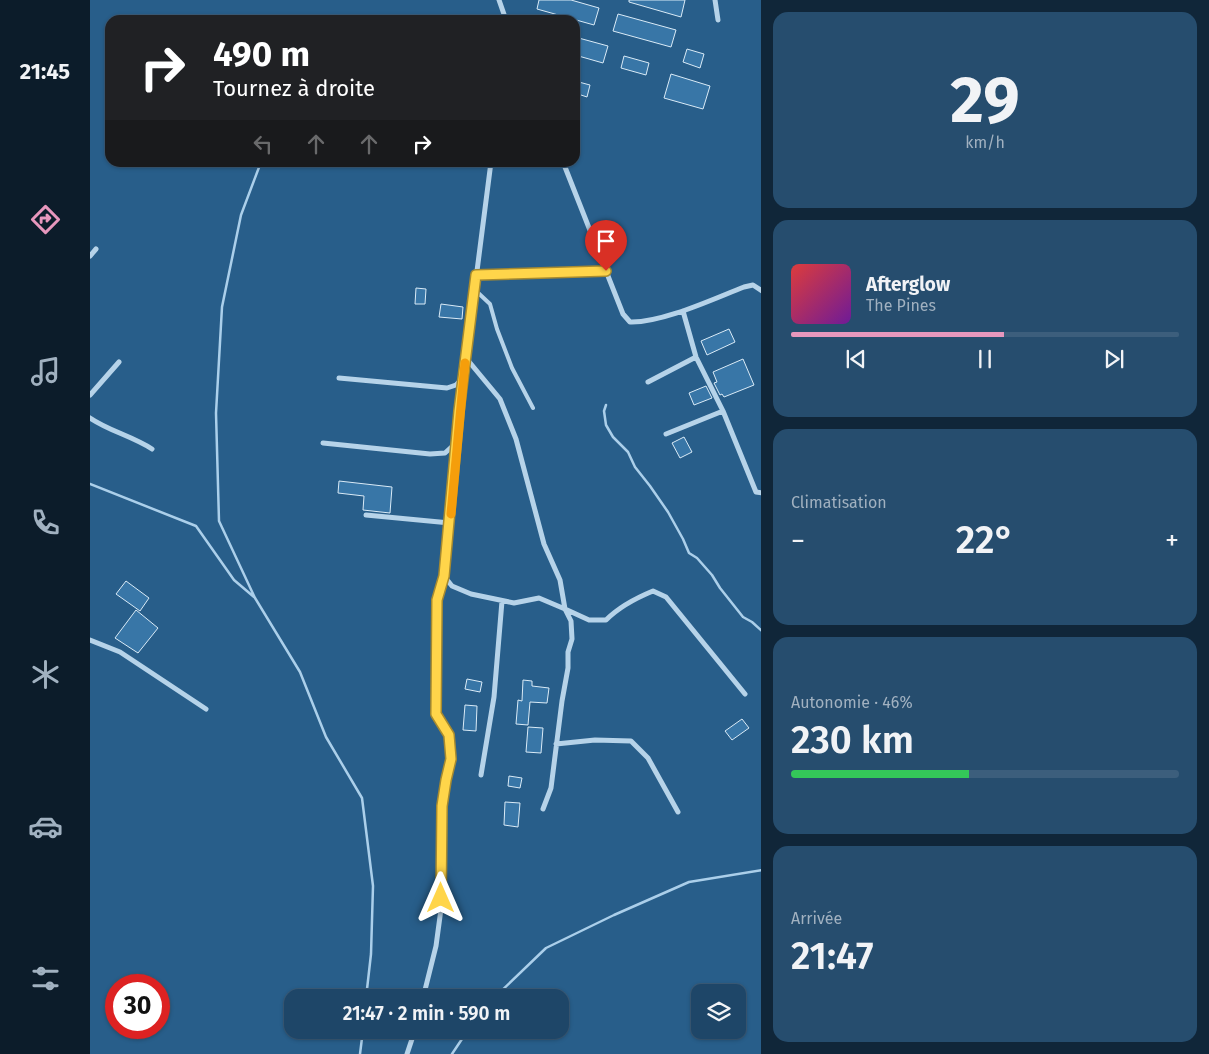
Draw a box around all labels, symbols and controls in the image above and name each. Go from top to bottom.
text: 490 m [213,33,310,75]
icon: right [130,35,195,100]
text: 21:45 [20,58,70,85]
text: 29 [950,61,1020,139]
text: Tournez à droite [213,75,375,102]
icon: left [249,130,277,158]
icon: ahead [302,130,330,158]
icon: ahead [355,130,383,158]
icon: right [408,130,436,158]
text: km/h [965,133,1005,152]
icon: directions [28,202,63,237]
pin [585,220,627,271]
icon: arrive [592,227,620,255]
text: Afterglow [866,273,950,296]
text: The Pines [866,296,936,315]
icon: previous [842,345,870,373]
icon: pause [971,345,999,373]
icon: next [1100,345,1128,373]
icon: music [28,354,63,389]
text: Climatisation [791,493,887,512]
icon: phone [28,505,63,540]
text: 22° [956,517,1014,563]
text: − [791,524,805,557]
text: + [1165,524,1179,557]
icon: climate [28,657,63,692]
text: Autonomie · 46% [791,693,913,712]
text: 230 km [791,717,914,763]
icon: car [28,809,63,844]
position arrow [414,871,466,923]
text: Arrivée [791,909,842,928]
text: 21:47 [791,933,874,979]
icon: filters [28,961,63,996]
speed limit sign: 30 [105,974,170,1039]
map controls [691,984,746,1039]
button: layers [691,984,746,1039]
text: 21:47 · 2 min · 590 m [343,1002,510,1025]

